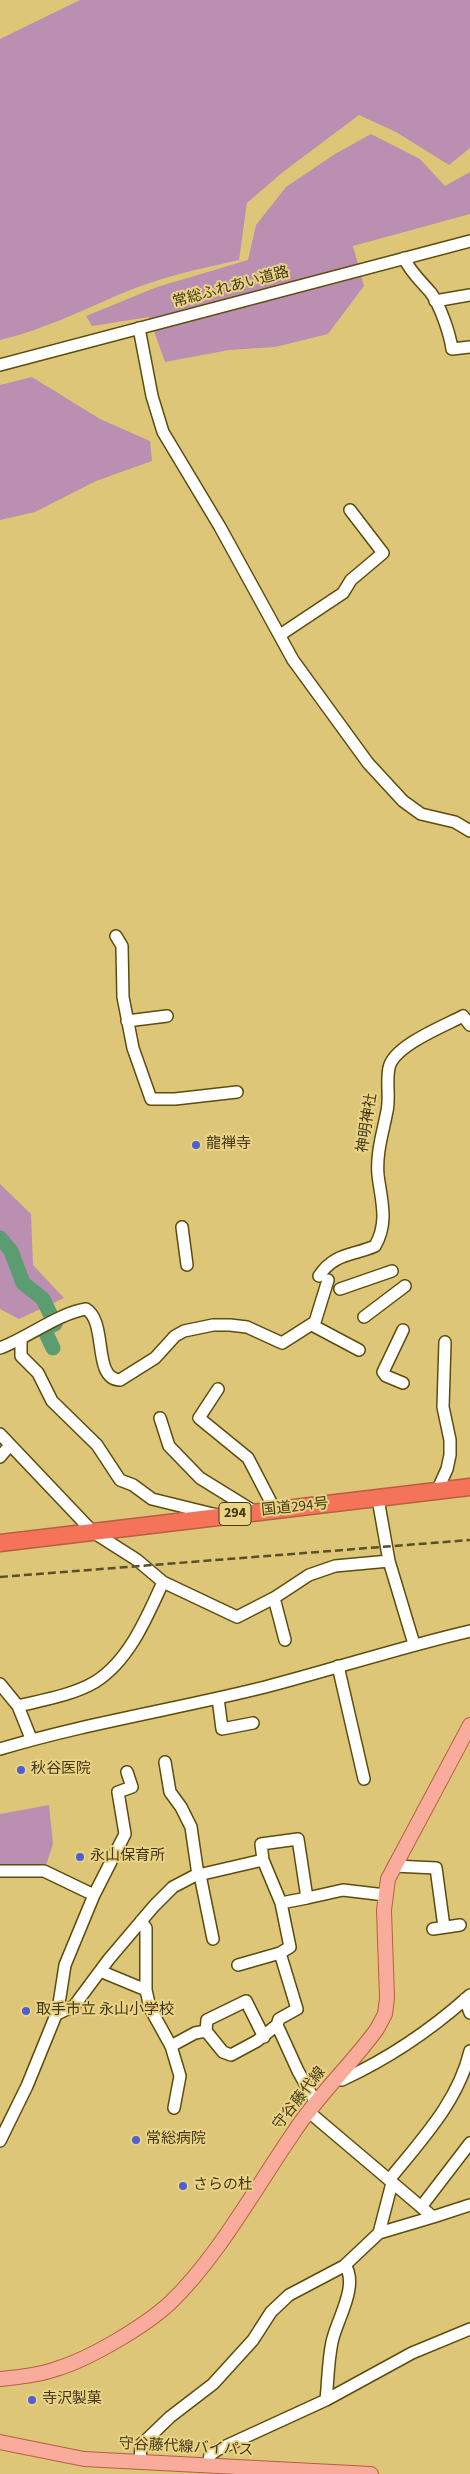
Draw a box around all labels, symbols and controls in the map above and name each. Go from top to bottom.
street label: 常総ふれあい道路 [171,264,291,312]
street label: 神明神社 [354,1092,382,1154]
place label: 龍禅寺 [206,1136,251,1154]
marker: 龍禅寺 [190,1139,202,1151]
street label: 国道294号 [261,1496,329,1520]
road number: 294 [219,1502,251,1526]
place label: 秋谷医院 [31,1761,91,1779]
marker: 秋谷医院 [15,1764,27,1776]
place label: 永山保育所 [90,1848,165,1866]
marker: 永山保育所 [74,1851,86,1863]
place label: 取手市立 永山小学校 [36,2002,174,2020]
marker: 取手市立 永山小学校 [20,2005,32,2017]
street label: 守谷藤代線 [270,2064,330,2134]
place label: 常総病院 [146,2131,206,2149]
marker: 常総病院 [130,2134,142,2146]
place label: さらの杜 [193,2177,253,2195]
marker: さらの杜 [177,2180,189,2192]
place label: 寺沢製菓 [42,2391,102,2409]
marker: 寺沢製菓 [26,2394,38,2406]
street label: 守谷藤代線バイパス [118,2435,254,2461]

